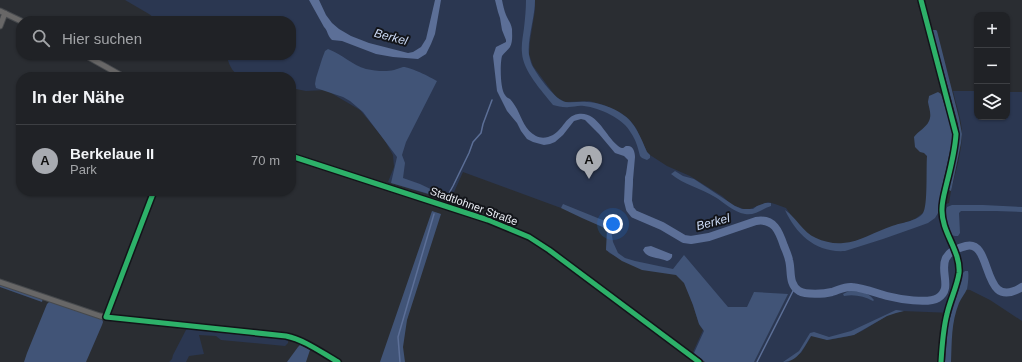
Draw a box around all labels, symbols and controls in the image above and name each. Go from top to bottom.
map controls [974,12,1010,120]
button: + [974,12,1010,48]
search box [16,16,296,60]
water label: Berkel [373,26,410,48]
icon: search [30,27,52,49]
text: Hier suchen [62,30,142,47]
button: − [974,48,1010,84]
button: layers [974,84,1010,120]
text: In der Nähe [32,88,125,107]
text: Berkelaue II [70,145,154,162]
pin: A [576,146,602,179]
text: A [40,153,50,168]
text: 70 m [251,153,280,168]
text: Park [70,162,97,177]
street label: Stadtlohner Straße [429,185,519,227]
water label: Berkel [695,211,732,233]
your location [603,214,623,234]

